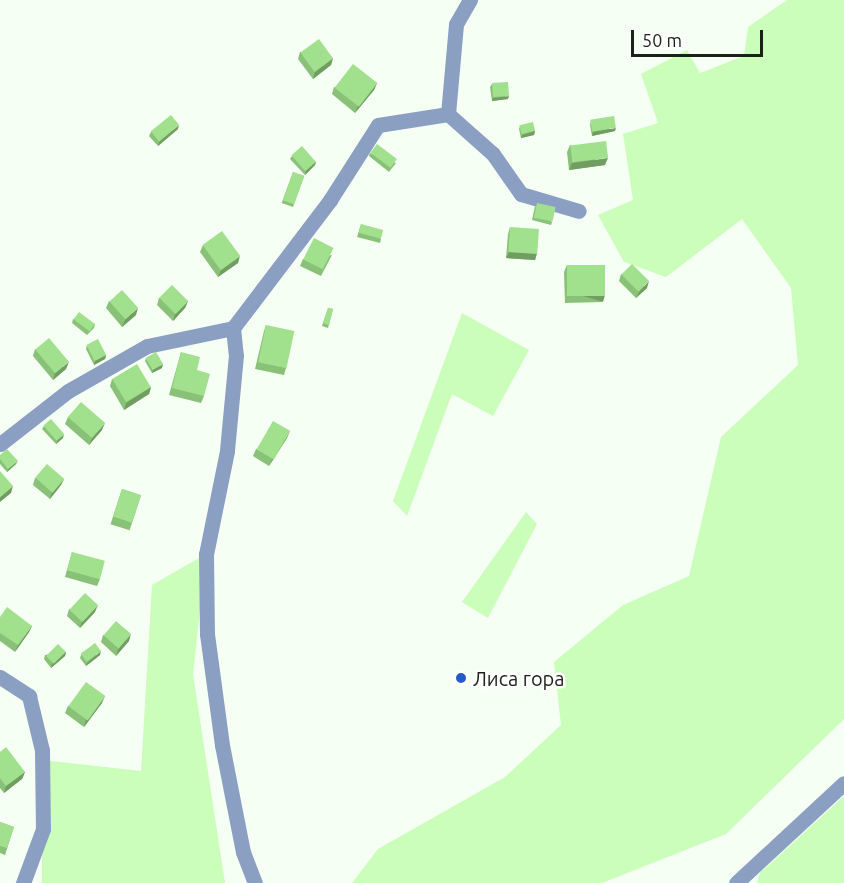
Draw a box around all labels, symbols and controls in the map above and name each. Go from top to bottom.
scale bar [634,18,766,56]
text: 50 m [642,30,682,50]
place label: Лиса гора [473,666,565,690]
marker: Лиса гора [454,671,468,685]

